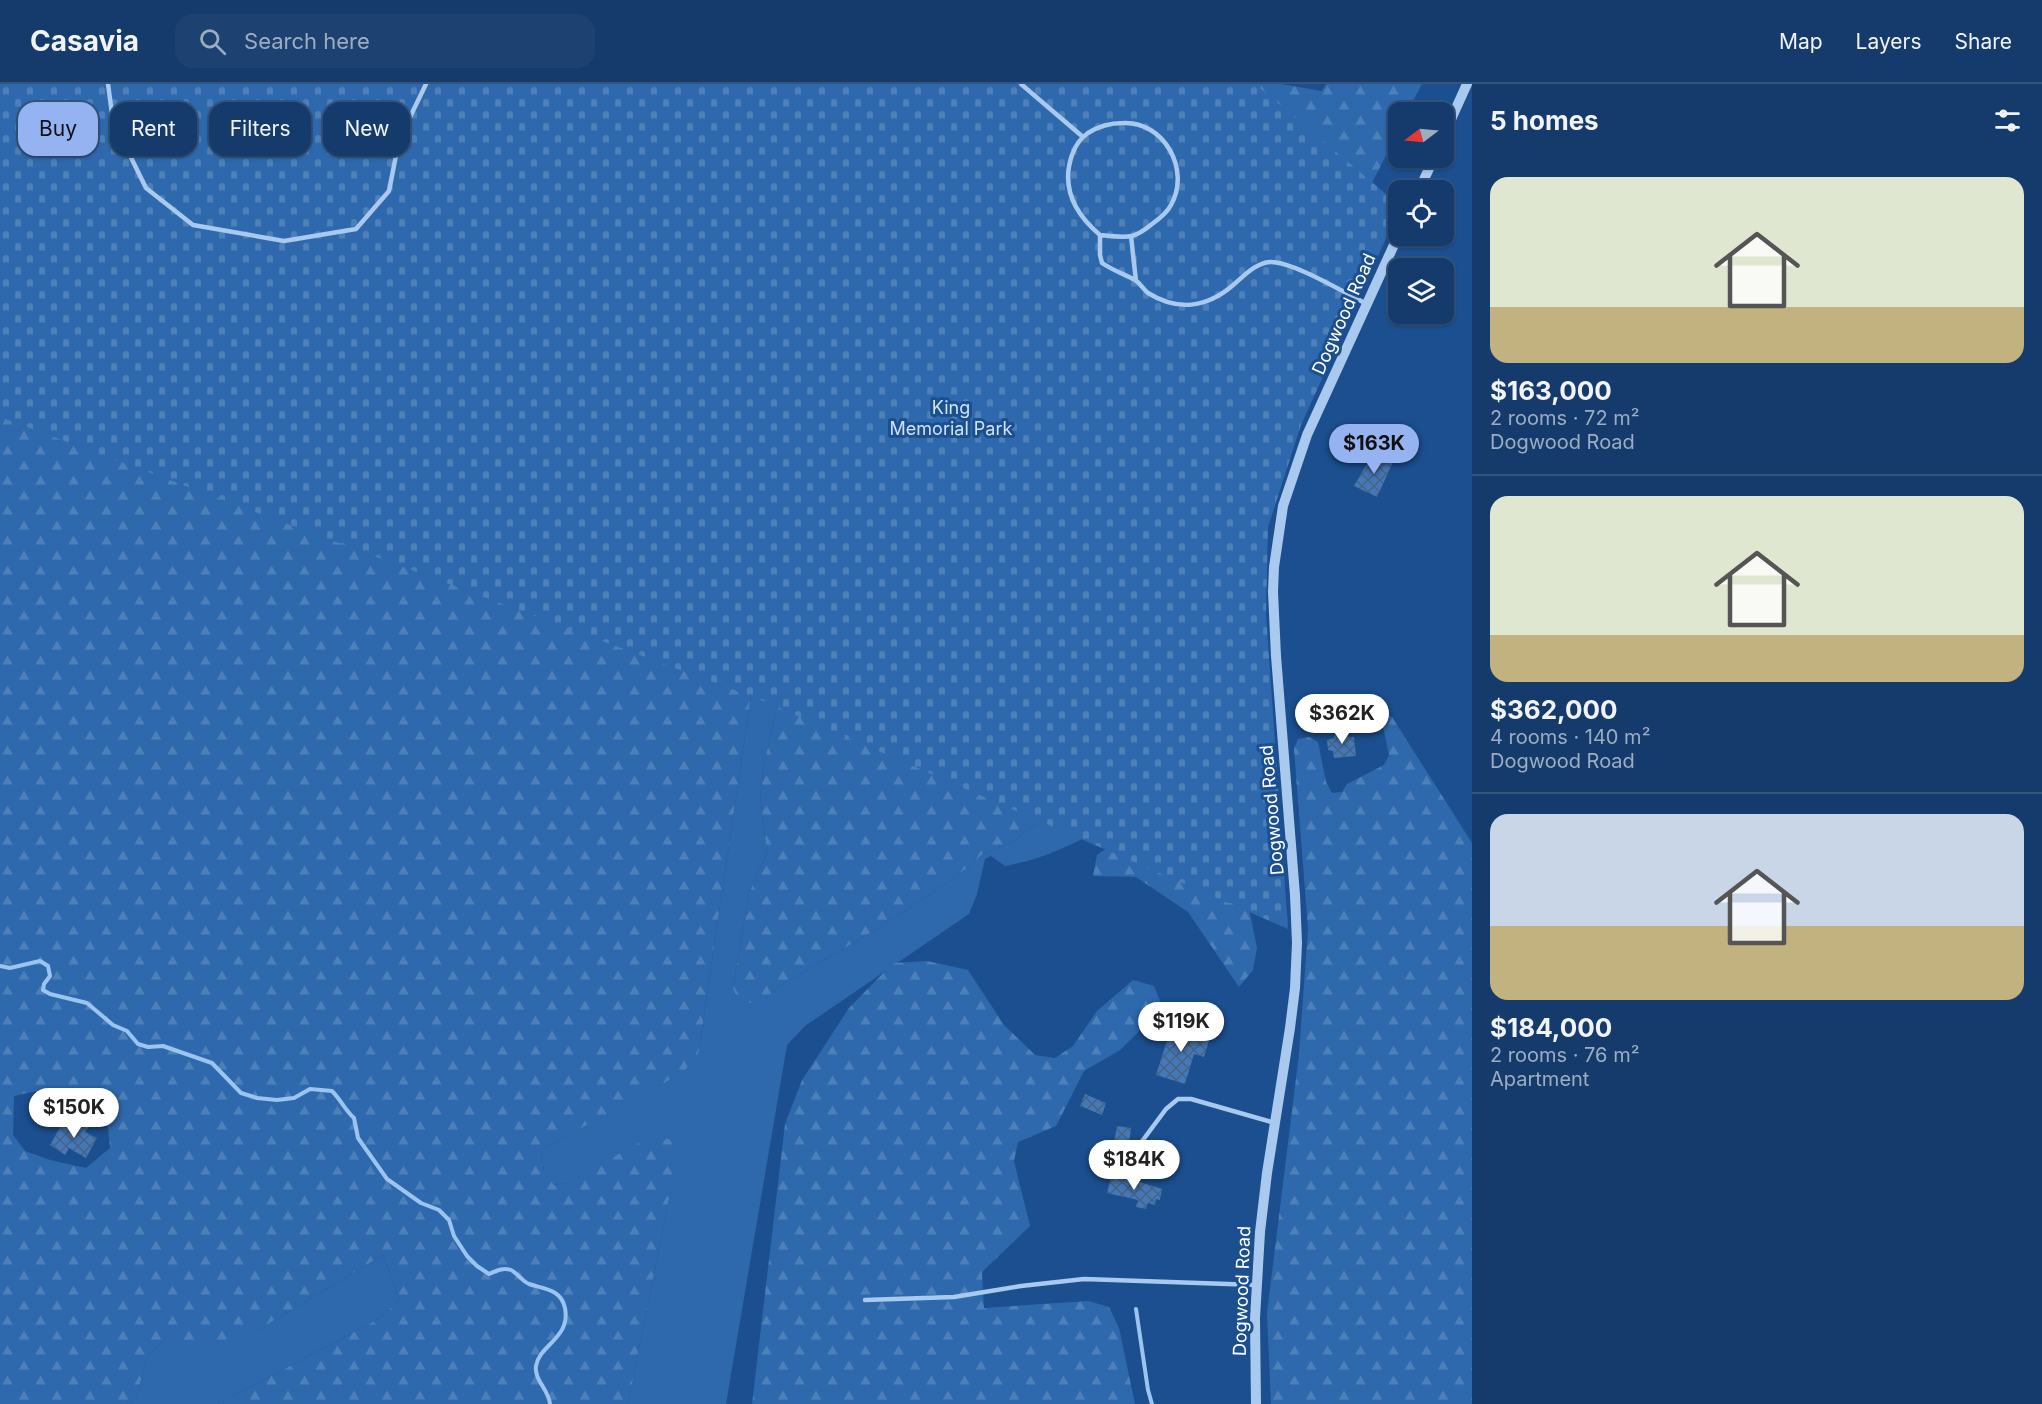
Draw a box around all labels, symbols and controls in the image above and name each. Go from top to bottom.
search box [175,14,595,68]
text: Casavia [30,24,139,58]
icon: search [196,25,229,58]
text: Search here [244,28,370,54]
text: Map [1779,29,1823,54]
text: Layers [1856,29,1922,54]
text: Share [1955,29,2012,54]
chip: Buy [18,102,98,156]
chip: Rent [110,102,197,156]
chip: Filters [209,102,311,156]
chip: New [323,102,410,156]
north arrow [1388,102,1454,168]
map controls [1388,102,1454,324]
icon: filters [1991,104,2024,137]
text: 5 homes [1490,105,1599,136]
button: locate [1388,180,1454,246]
icon: home [1703,216,1811,324]
street label: Dogwood Road [1307,250,1380,378]
button: layers [1388,258,1454,324]
text: $163,000 [1490,375,1612,406]
park label: King Memorial Park [890,397,1013,439]
text: 2 rooms · 72 m² [1490,406,1640,430]
pin: $163K [1332,424,1416,475]
text: Dogwood Road [1490,430,1635,454]
text: $163K [1343,431,1405,455]
icon: home [1703,535,1811,643]
pin: $362K [1300,694,1384,745]
text: $362,000 [1490,694,1618,725]
text: $362K [1309,701,1375,725]
text: 4 rooms · 140 m² [1490,725,1650,749]
street label: Dogwood Road [1255,744,1288,876]
text: Dogwood Road [1490,749,1635,773]
icon: home [1703,853,1811,961]
pin: $119K [1139,1002,1223,1053]
text: $119K [1152,1009,1210,1033]
text: $184,000 [1490,1012,1612,1043]
text: 2 rooms · 76 m² [1490,1043,1639,1067]
text: Apartment [1490,1067,1589,1091]
pin: $150K [32,1088,116,1139]
text: $150K [43,1095,105,1119]
pin: $184K [1092,1140,1176,1191]
text: $184K [1103,1147,1165,1171]
street label: Dogwood Road [1229,1225,1254,1356]

